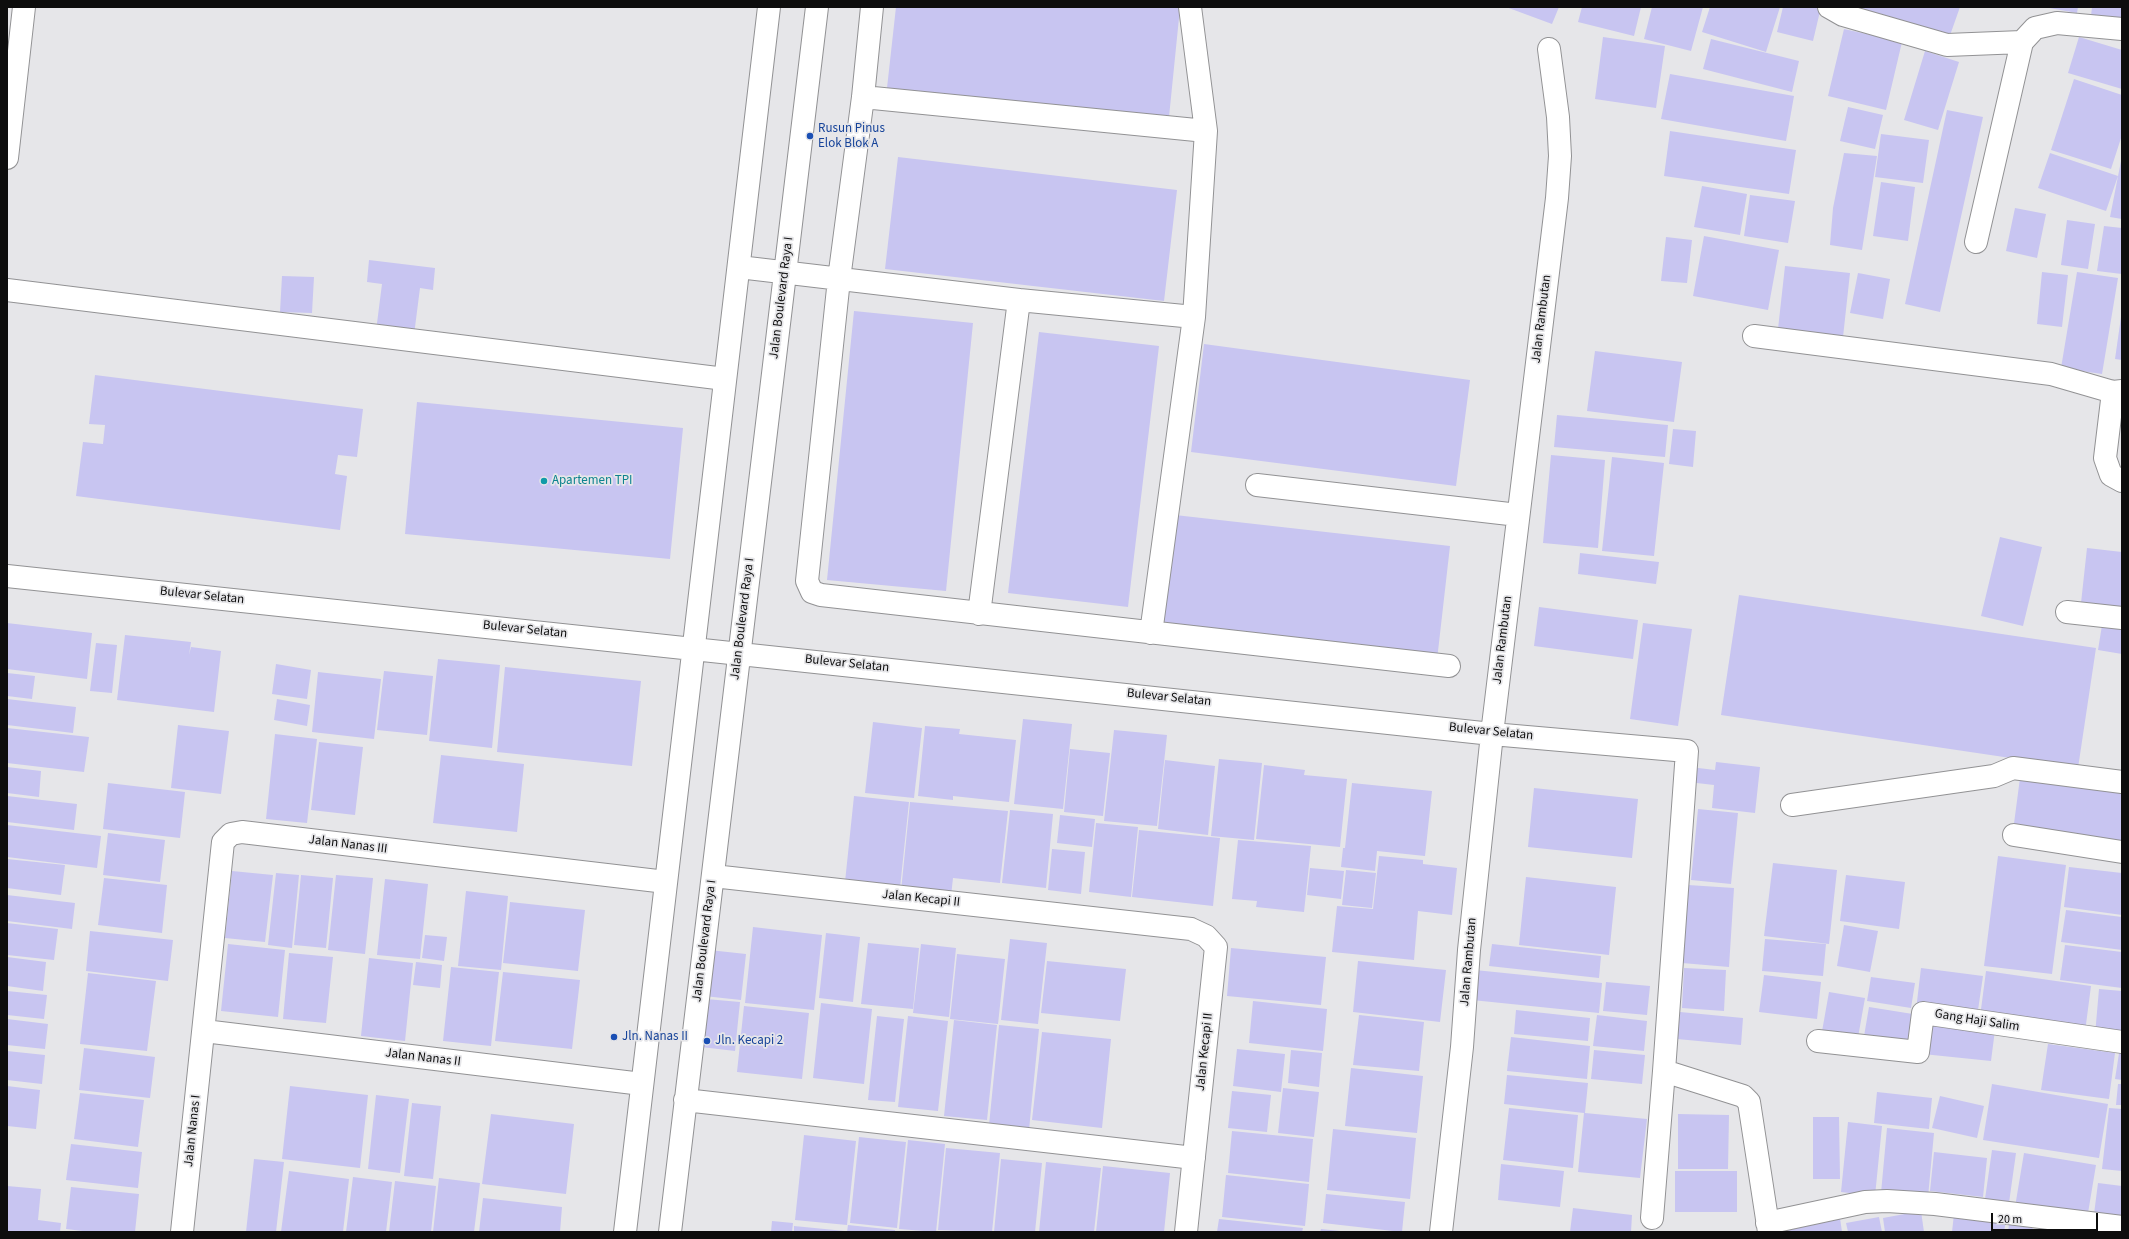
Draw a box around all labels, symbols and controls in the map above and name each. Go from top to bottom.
place label: Rusun Pinus Elok Blok A [818,121,885,152]
marker: Rusun Pinus Elok Blok A [805,131,815,141]
street label: Jalan Boulevard Raya I [767,236,797,360]
street label: Jalan Rambutan [1529,274,1555,364]
place label: Apartemen TPI [552,473,633,489]
marker: Apartemen TPI [539,476,549,486]
street label: Jalan Boulevard Raya I [728,557,758,681]
street label: Bulevar Selatan [159,584,245,608]
street label: Jalan Rambutan [1490,595,1516,685]
street label: Bulevar Selatan [482,618,568,642]
street label: Bulevar Selatan [804,652,890,676]
street label: Bulevar Selatan [1126,686,1212,710]
street label: Bulevar Selatan [1448,720,1534,744]
street label: Jalan Nanas III [308,832,388,858]
street label: Jalan Boulevard Raya I [690,879,720,1003]
street label: Jalan Kecapi II [881,887,961,911]
street label: Jalan Rambutan [1457,917,1481,1007]
street label: Gang Haji Salim [1933,1007,2021,1035]
street label: Jalan Kecapi II [1193,1012,1217,1092]
place label: Jln. Nanas II [622,1029,688,1045]
marker: Jln. Nanas II [609,1032,619,1042]
place label: Jln. Kecapi 2 [715,1033,783,1049]
marker: Jln. Kecapi 2 [702,1036,712,1046]
street label: Jalan Nanas II [384,1046,462,1070]
street label: Jalan Nanas I [181,1094,205,1168]
scale bar [1993,1205,2100,1231]
text: 20 m [1998,1211,2022,1228]

